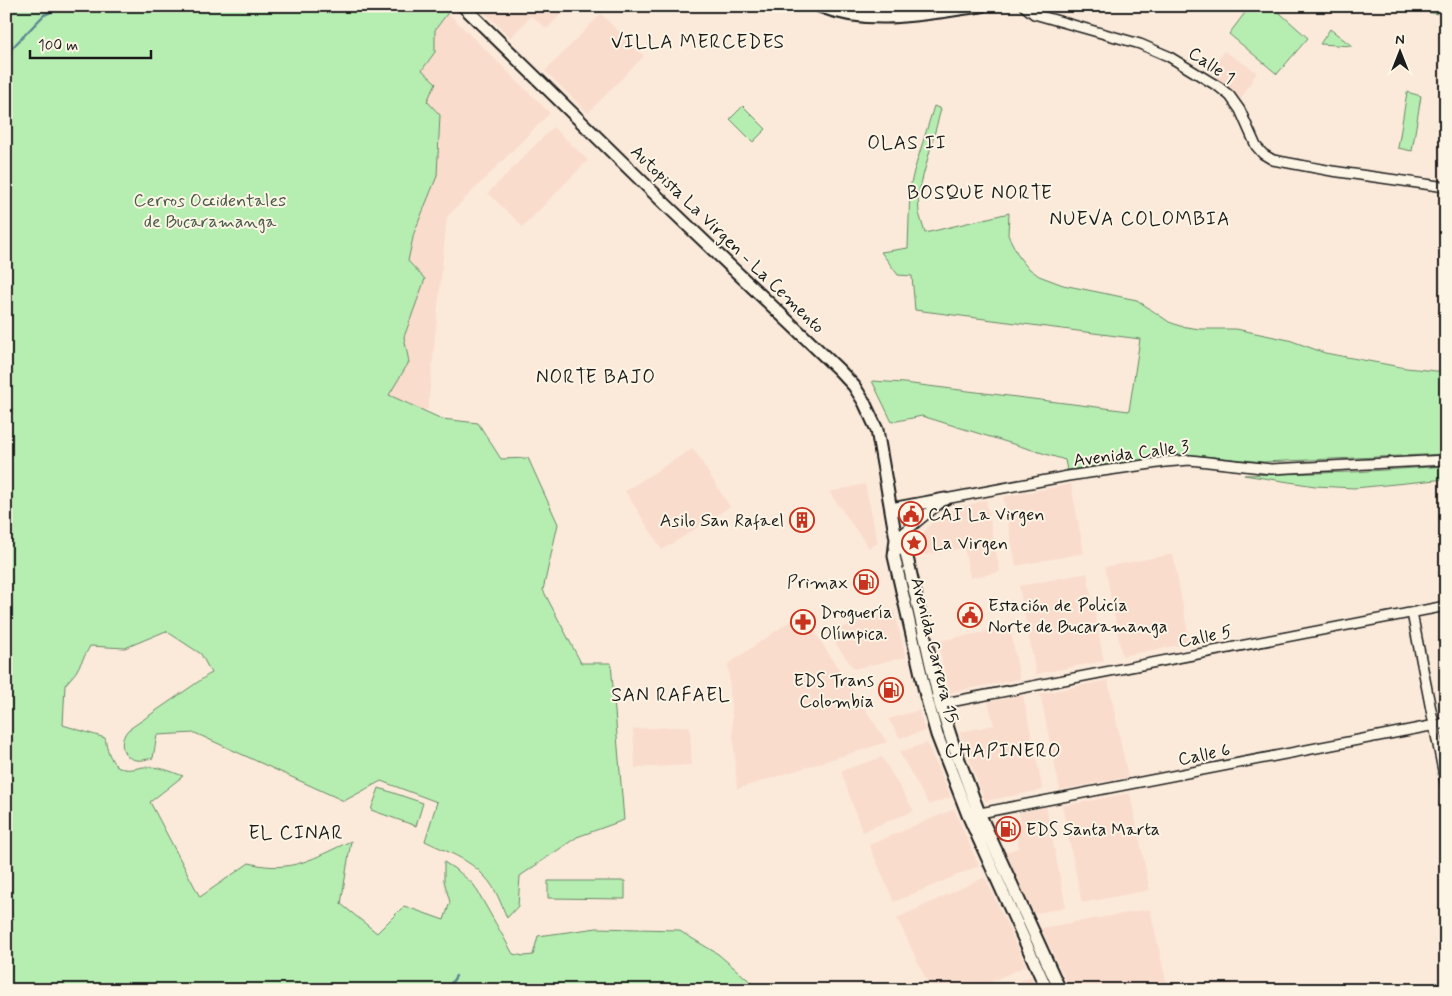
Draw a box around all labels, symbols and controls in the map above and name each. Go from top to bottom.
scale bar [30,28,151,60]
north arrow [1374,28,1424,78]
district label: VILLA MERCEDES [611,30,785,55]
text: N [1395,31,1405,49]
text: 100 m [38,36,78,56]
street label: Calle 1 [1183,41,1240,90]
district label: OLAS II [867,131,947,156]
street label: Autopista La Virgen - La Cemento [625,140,830,339]
district label: BOSQUE NORTE [907,181,1053,206]
park label: Cerros Occidentales de Bucaramanga [134,189,286,234]
district label: NUEVA COLOMBIA [1049,207,1231,232]
district label: NORTE BAJO [536,365,656,390]
street label: Avenida Calle 3 [1072,435,1190,473]
public building icon: CAI La Virgen [898,501,924,527]
place label: CAI La Virgen [928,503,1045,527]
building icon: Asilo San Rafael [789,507,815,533]
place label: Asilo San Rafael [660,509,784,533]
place icon: La Virgen [901,530,927,556]
place label: La Virgen [932,532,1008,556]
fuel station icon: Primax [853,569,879,595]
place label: Primax [787,571,848,595]
street label: Avenida Carrera 15 [904,575,964,726]
place label: Estación de Policía Norte de Bucaramanga [988,594,1168,639]
place label: Droguería Olímpica. [820,601,892,646]
public building icon: Estación de Policía Norte de Bucaramanga [957,602,983,628]
pharmacy icon: Droguería Olímpica. [790,609,816,635]
street label: Calle 5 [1176,620,1234,654]
place label: EDS Trans Colombia [793,669,874,714]
fuel station icon: EDS Trans Colombia [878,677,904,703]
district label: SAN RAFAEL [611,683,731,708]
street label: Calle 6 [1176,738,1232,772]
district label: CHAPINERO [945,739,1061,764]
fuel station icon: EDS Santa Marta [995,816,1021,842]
place label: EDS Santa Marta [1026,818,1160,842]
district label: EL CINAR [248,821,344,846]

